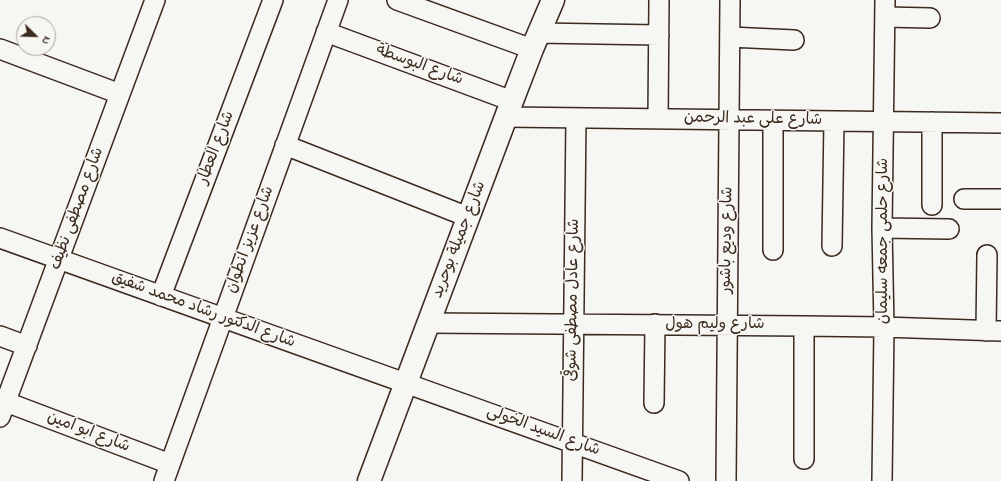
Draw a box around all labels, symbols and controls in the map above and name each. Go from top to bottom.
north arrow [16,16,56,56]
text: N [37,34,55,47]
street label: شارع البوسطة [373,41,465,91]
street label: شارع العطار [194,109,240,187]
street label: شارع على عبد الرحمن [684,109,822,131]
street label: شارع مصطفى نظيف [47,145,109,273]
street label: شارع حلمى جمعه سليمان [874,158,894,324]
street label: شارع جميلة بوحريد [429,179,491,301]
street label: شارع عزيز انطوان [223,184,279,296]
street label: شارع وديع باشور [717,186,739,294]
street label: شارع عادل مصطفى شوقى [563,218,585,382]
street label: شارع الدكتور رشاد محمد شفيق [108,269,298,353]
street label: شارع وليم هول [665,315,765,335]
street label: شارع السيد الخولى [484,403,602,461]
street label: شارع ابو امين [44,408,132,458]

